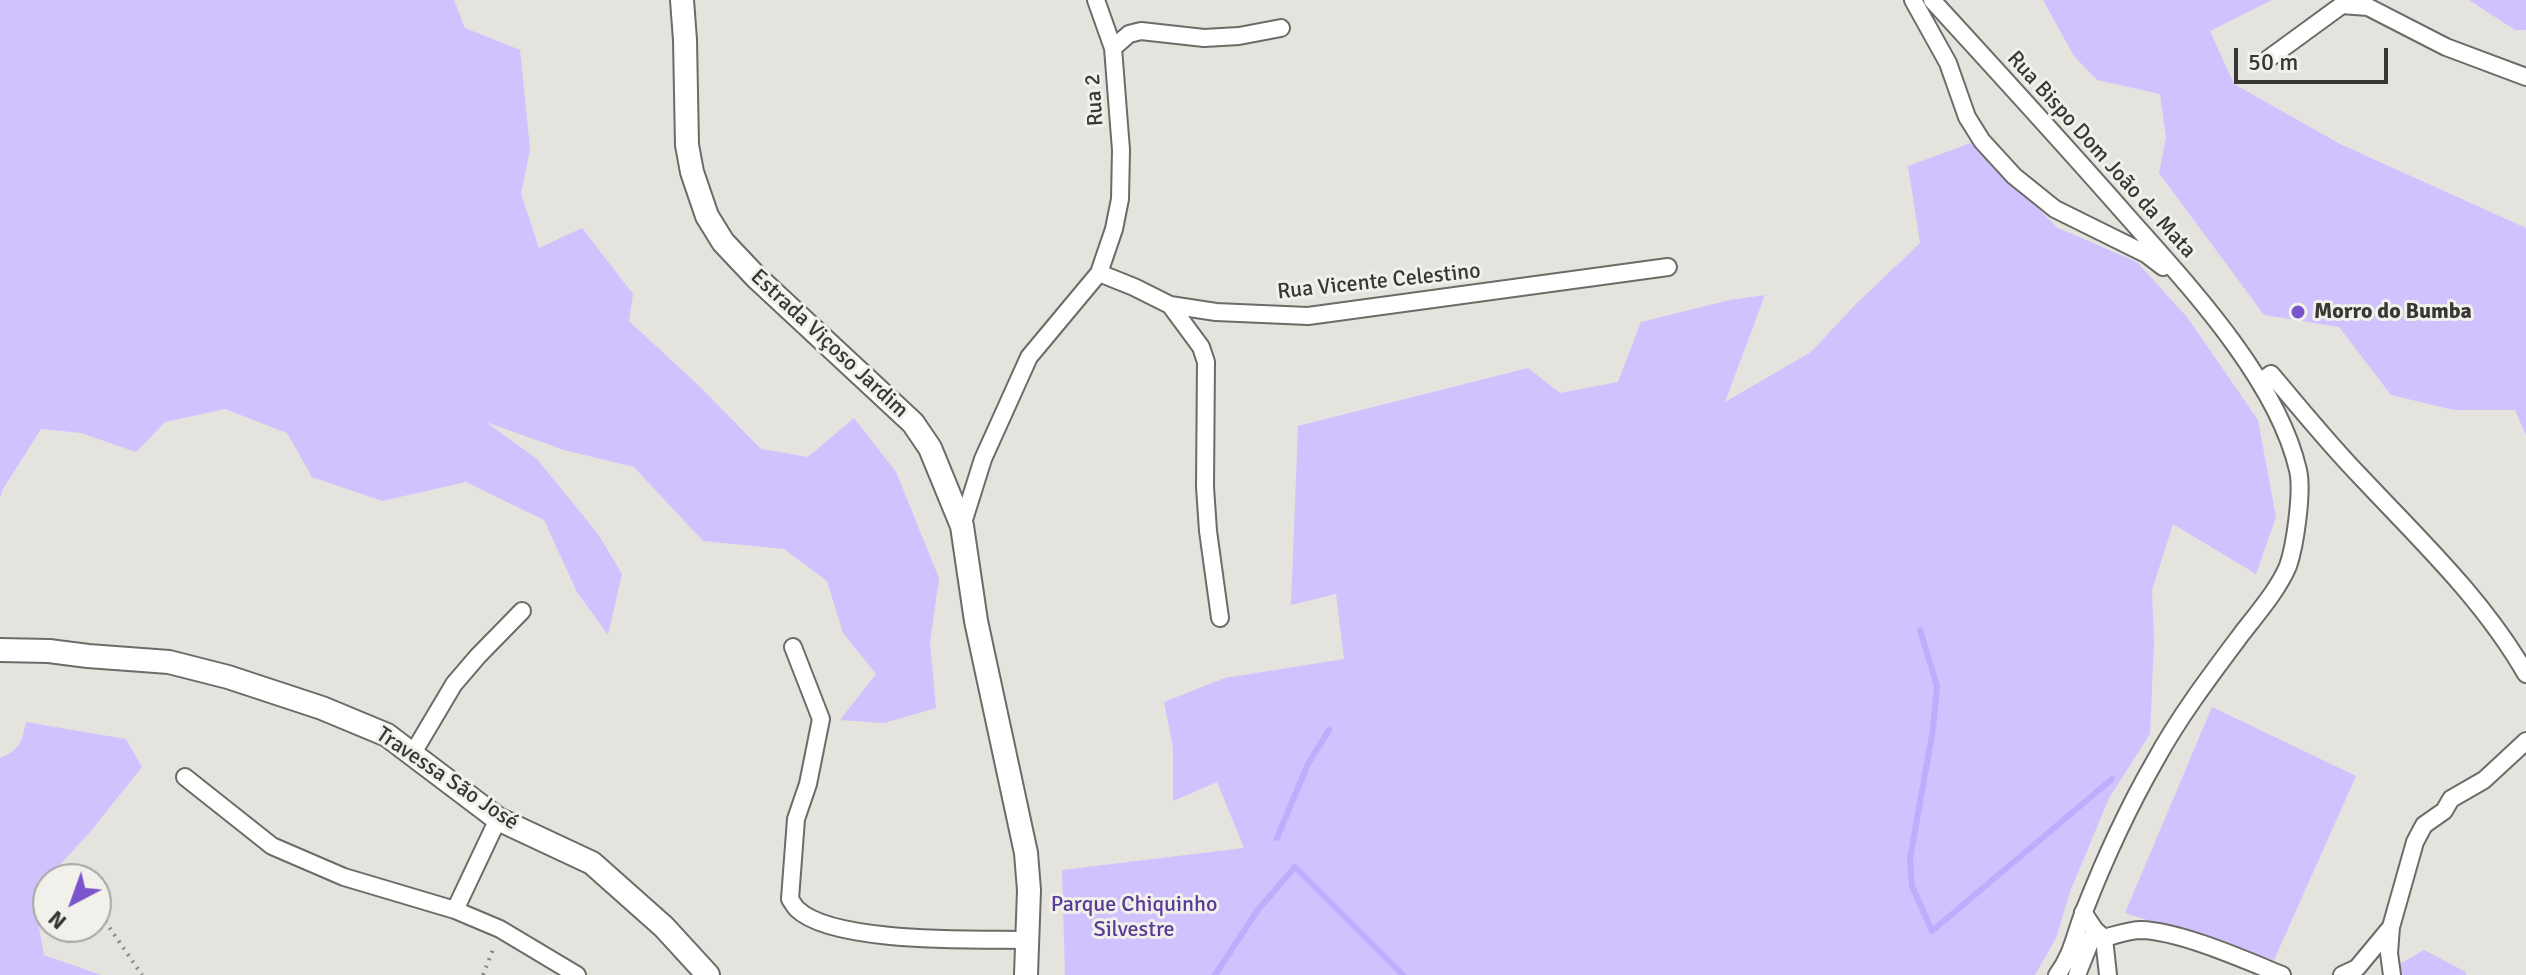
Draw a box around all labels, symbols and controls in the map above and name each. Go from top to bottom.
scale bar [2238,32,2392,82]
street label: Rua Bispo Dom João da Mata [2001,46,2201,264]
text: 50 m [2248,47,2298,77]
street label: Rua 2 [1080,73,1110,127]
street label: Rua Vicente Celestino [1276,258,1482,306]
street label: Estrada Viçoso Jardim [745,264,913,424]
place label: Morro do Bumba [2314,299,2472,325]
marker: Morro do Bumba [2289,303,2307,321]
street label: Travessa São José [371,722,523,836]
north arrow [32,863,112,943]
park label: Parque Chiquinho Silvestre [1051,892,1217,944]
text: N [43,905,72,935]

